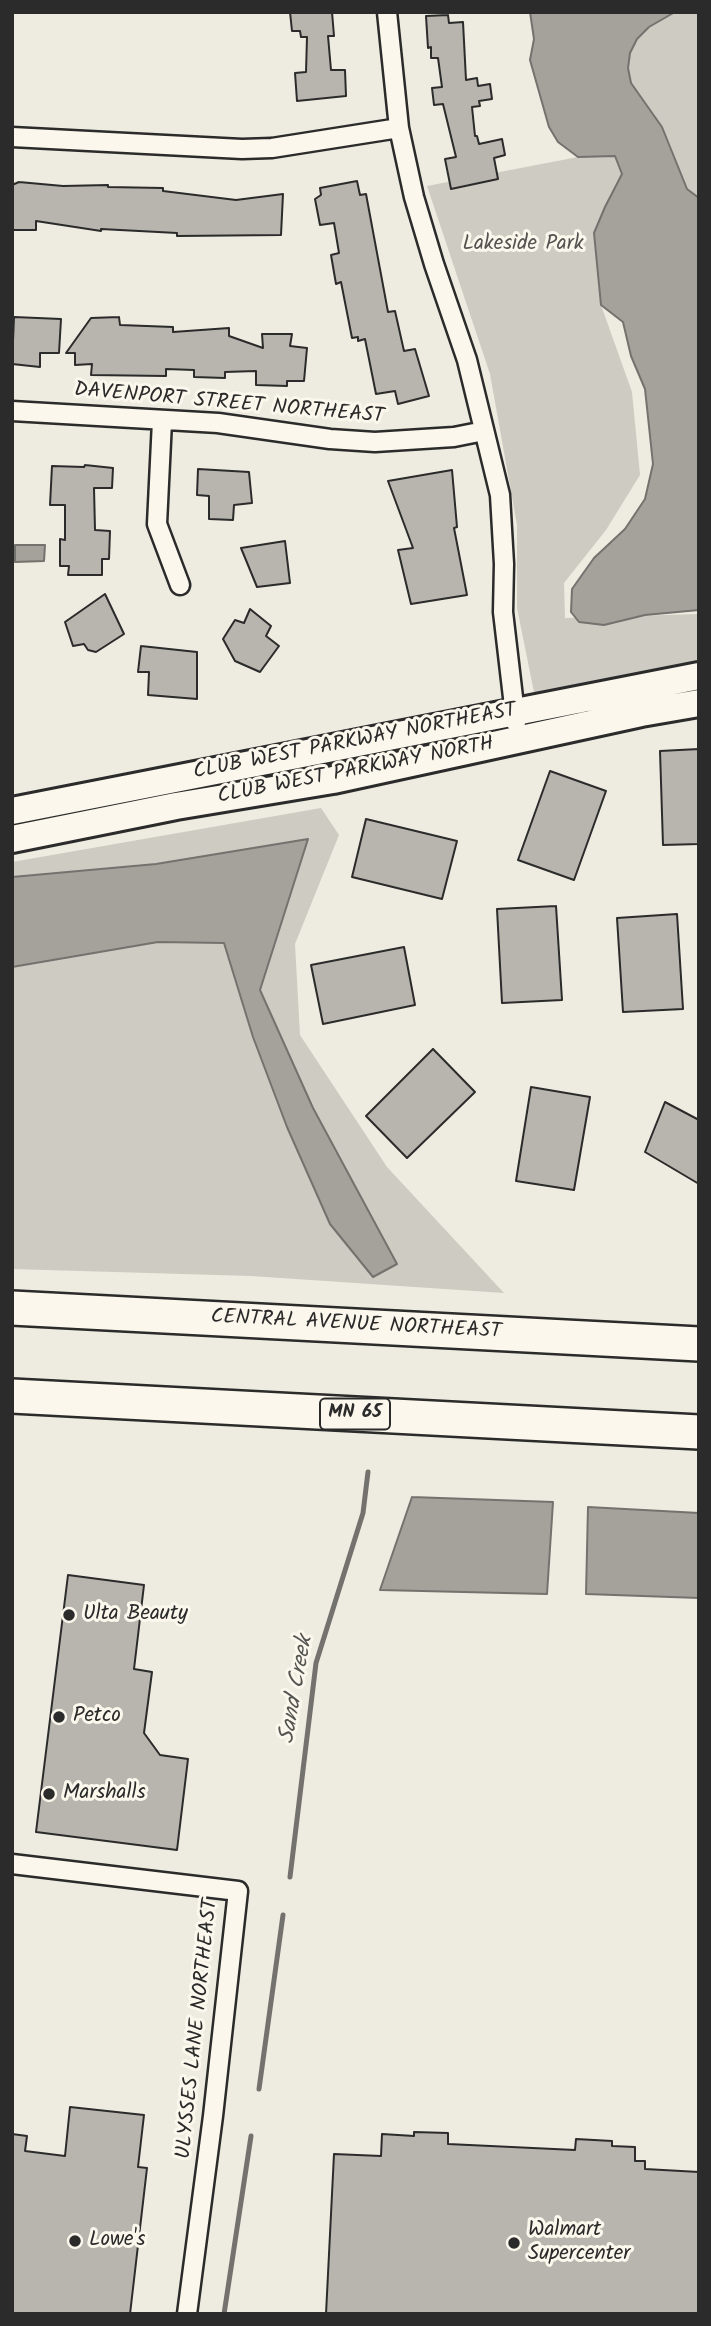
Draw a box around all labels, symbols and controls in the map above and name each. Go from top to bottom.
park label: Lakeside Park [463,232,583,258]
street label: DAVENPORT STREET NORTHEAST [73,379,385,431]
street label: CLUB WEST PARKWAY NORTHEAST [191,699,519,787]
street label: CLUB WEST PARKWAY NORTH [216,733,496,811]
street label: CENTRAL AVENUE NORTHEAST [210,1306,502,1346]
road number: MN 65 [320,1398,390,1430]
place label: Ulta Beauty [83,1602,188,1628]
marker: Ulta Beauty [61,1607,77,1623]
water label: Sand Creek [275,1634,321,1746]
place label: Petco [73,1704,121,1730]
marker: Petco [51,1709,67,1725]
place label: Marshalls [63,1781,146,1807]
marker: Marshalls [41,1786,57,1802]
street label: ULYSSES LANE NORTHEAST [173,1898,225,2160]
place label: Walmart Supercenter [528,2218,630,2268]
place label: Lowe's [89,2228,146,2254]
marker: Lowe's [67,2233,83,2249]
marker: Walmart Supercenter [506,2235,522,2251]

